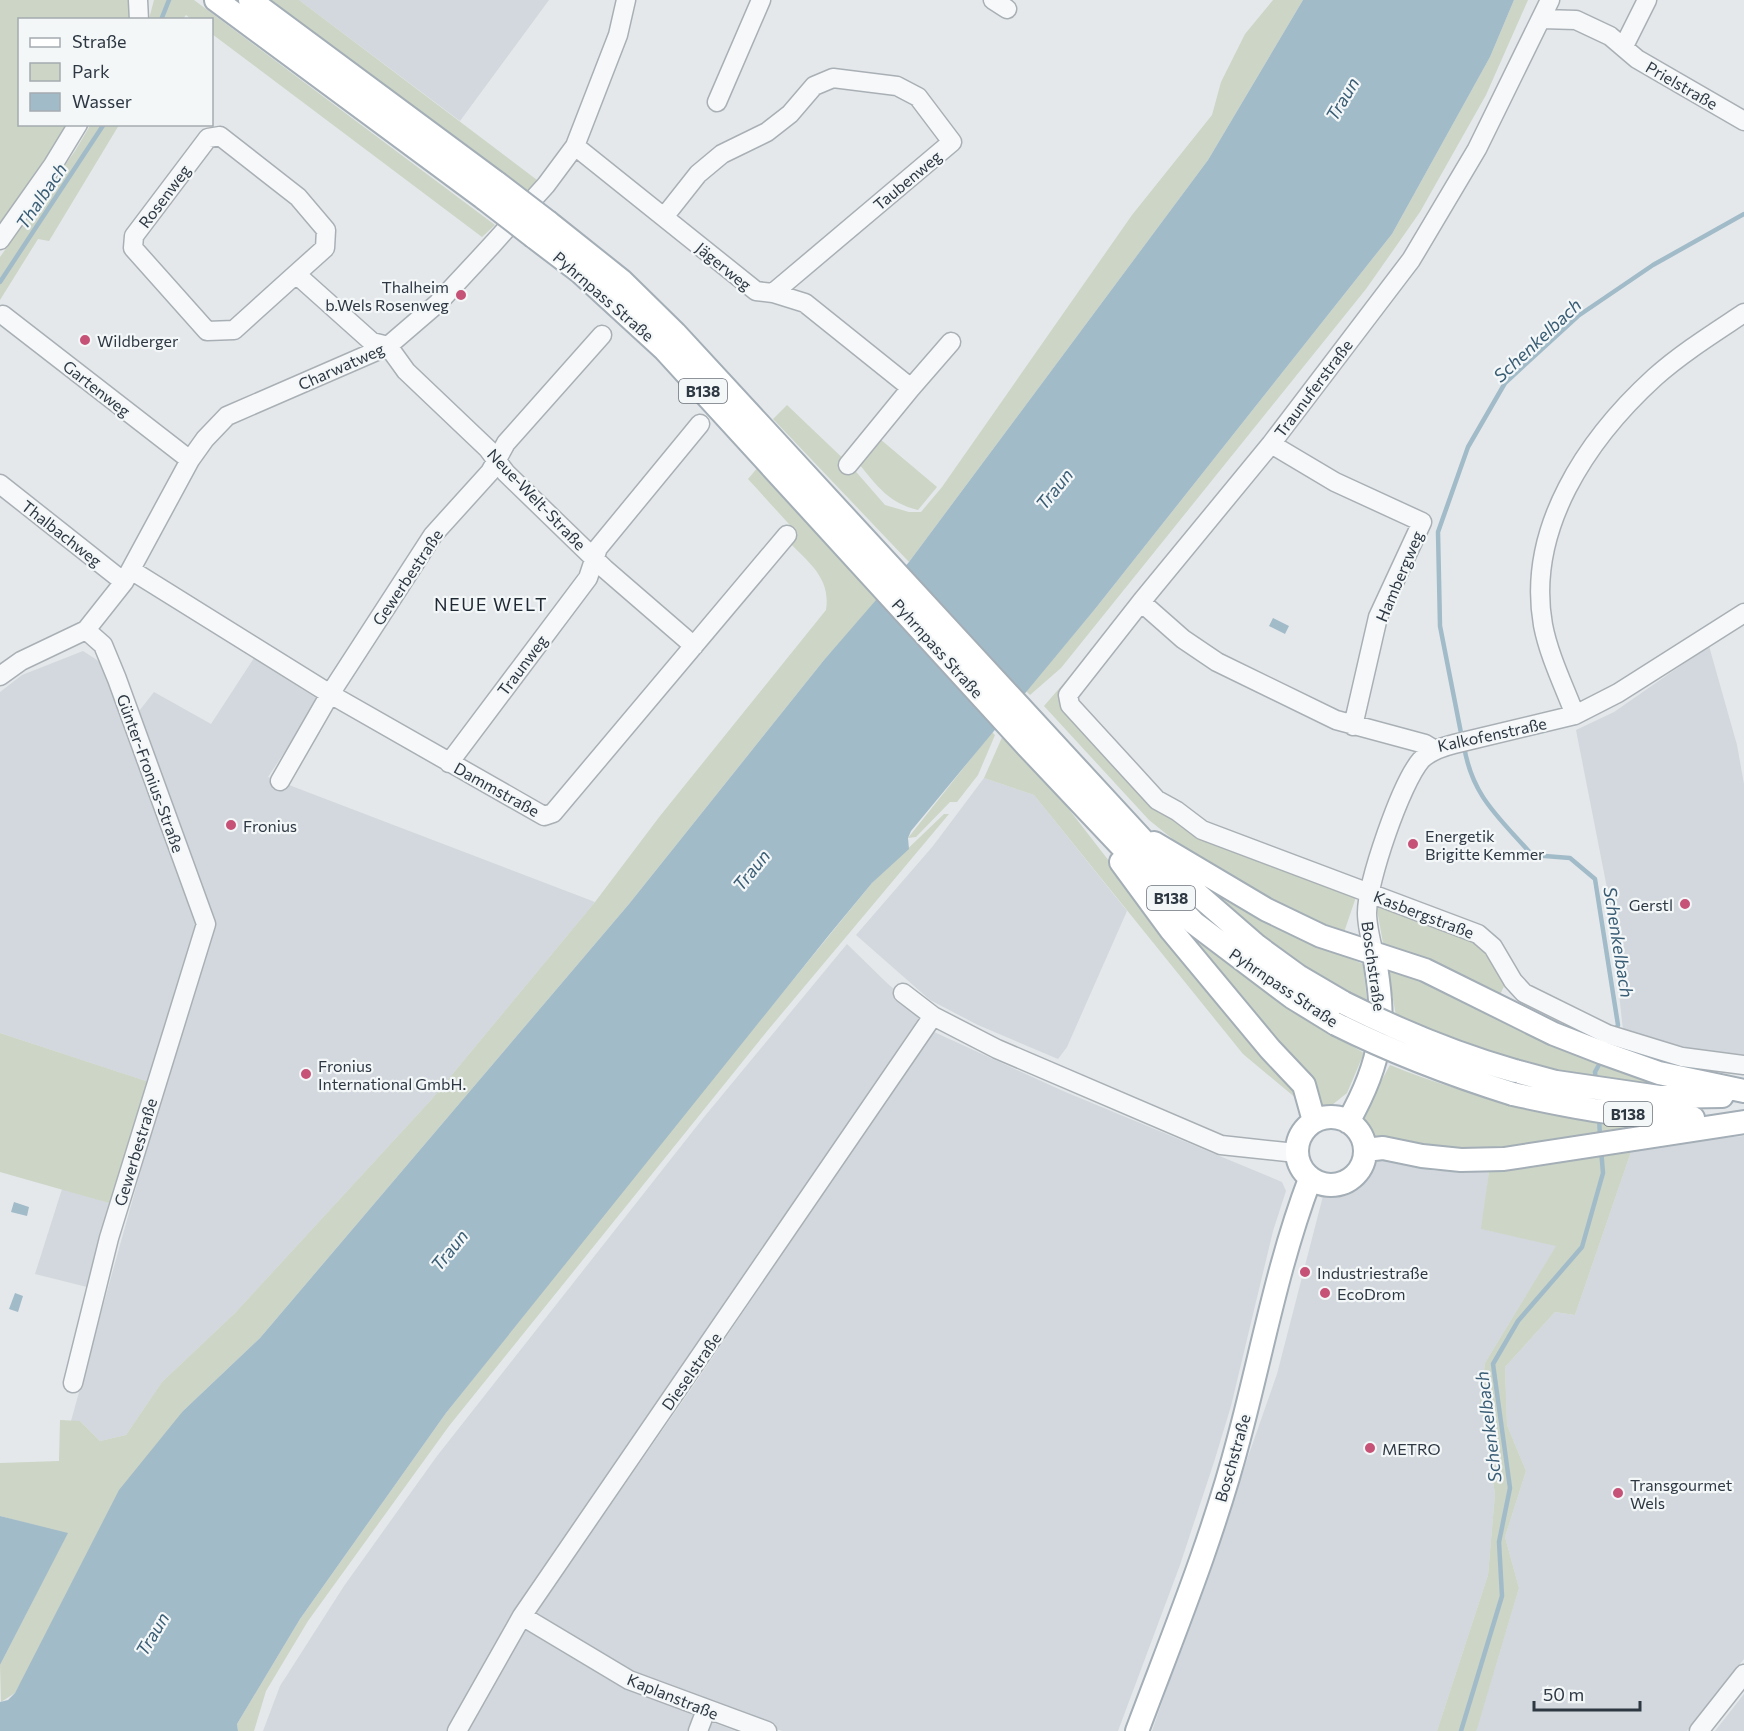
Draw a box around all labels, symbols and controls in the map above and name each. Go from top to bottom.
legend [18,18,213,126]
text: Straße [72,30,127,52]
street label: Prielstraße [1643,57,1721,113]
text: Park [72,60,110,82]
water label: Traun [1321,73,1363,125]
text: Wasser [72,90,132,112]
street label: Taubenweg [869,146,945,214]
water label: Thalbach [11,159,71,233]
street label: Rosenweg [134,161,194,231]
street label: Jägerweg [692,238,756,294]
street label: Pyhrnpass Straße [550,247,658,345]
place label: Thalheim b.Wels Rosenweg [325,277,449,314]
marker: Thalheim b.Wels Rosenweg [454,288,468,302]
water label: Schenkelbach [1488,294,1586,386]
place label: Wildberger [97,331,179,350]
marker: Wildberger [78,333,92,347]
street label: Traunuferstraße [1270,335,1356,441]
street label: Charwatweg [295,338,387,393]
street label: Gartenweg [60,356,135,420]
road number: B138 [679,379,727,403]
street label: Neue-Welt-Straße [484,444,590,554]
water label: Traun [1031,464,1077,514]
street label: Thalbachweg [18,496,106,570]
street label: Gewerbestraße [368,525,446,629]
street label: Hambergweg [1371,527,1427,624]
district label: NEUE WELT [434,593,548,615]
street label: Pyhrnpass Straße [888,594,988,702]
street label: Traunweg [493,631,551,699]
street label: Günter-Fronius-Straße [113,691,189,855]
street label: Kalkofenstraße [1436,713,1548,755]
street label: Dammstraße [451,758,543,820]
place label: Fronius [243,816,297,835]
marker: Fronius [224,818,238,832]
place label: Energetik Brigitte Kemmer [1425,826,1545,863]
marker: Energetik Brigitte Kemmer [1406,837,1420,851]
water label: Traun [728,845,774,895]
water label: Schenkelbach [1599,885,1639,999]
road number: B138 [1147,886,1195,910]
street label: Kasbergstraße [1371,886,1477,942]
place label: Gerstl [1629,895,1673,914]
marker: Gerstl [1678,897,1692,911]
street label: Boschstraße [1358,920,1390,1012]
street label: Pyhrnpass Straße [1226,944,1342,1030]
place label: Fronius International GmbH. [318,1056,466,1093]
marker: Fronius International GmbH. [299,1067,313,1081]
street label: Gewerbestraße [110,1096,160,1208]
road number: B138 [1604,1102,1652,1126]
water label: Traun [426,1225,472,1275]
place label: Industriestraße [1317,1263,1428,1282]
marker: Industriestraße [1298,1265,1312,1279]
place label: EcoDrom [1337,1284,1405,1303]
marker: EcoDrom [1318,1286,1332,1300]
street label: Dieselstraße [657,1328,725,1414]
water label: Schenkelbach [1470,1370,1506,1484]
street label: Boschstraße [1210,1412,1254,1504]
place label: METRO [1382,1439,1441,1458]
marker: METRO [1363,1441,1377,1455]
place label: Transgourmet Wels [1630,1475,1733,1512]
marker: Transgourmet Wels [1611,1486,1625,1500]
water label: Traun [131,1608,173,1660]
street label: Kaplanstraße [625,1669,721,1723]
scale bar [1534,1674,1640,1712]
text: 50 m [1543,1683,1584,1705]

